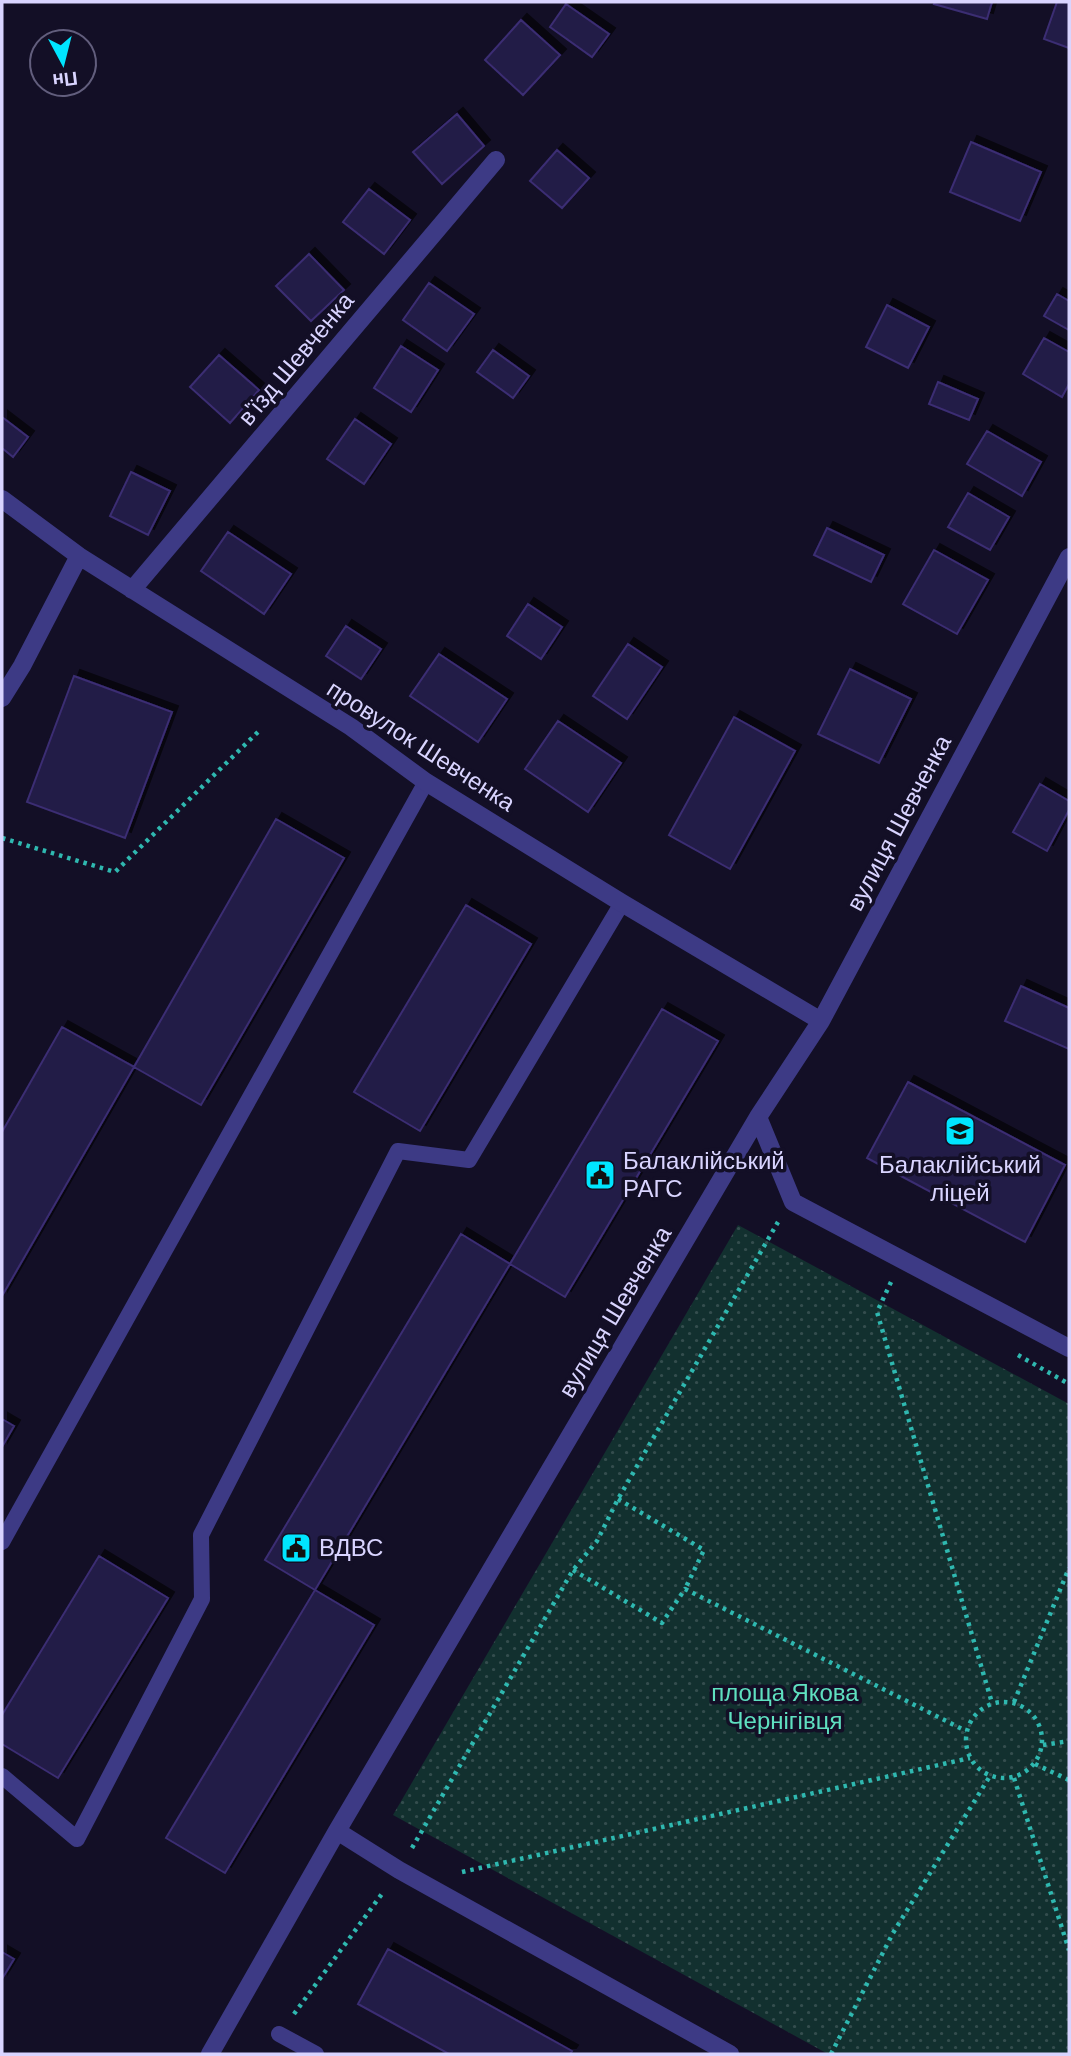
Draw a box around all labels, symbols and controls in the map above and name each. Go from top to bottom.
north arrow [28,28,98,98]
text: Пн [51,65,79,93]
street label: в'їзд Шевченка [231,285,361,432]
street label: провулок Шевченка [321,673,522,818]
street label: вулиця Шевченка [839,729,958,916]
school or university icon: Балаклійський ліцей [943,1114,977,1148]
place label: Балаклійський РАГС [623,1145,785,1204]
place label: Балаклійський ліцей [879,1149,1041,1208]
public building icon: Балаклійський РАГС [583,1158,617,1192]
street label: вулиця Шевченка [551,1220,678,1403]
public building icon: ВДВС [279,1531,313,1565]
place label: ВДВС [319,1532,383,1563]
park label: площа Якова Чернігівця [711,1677,859,1736]

